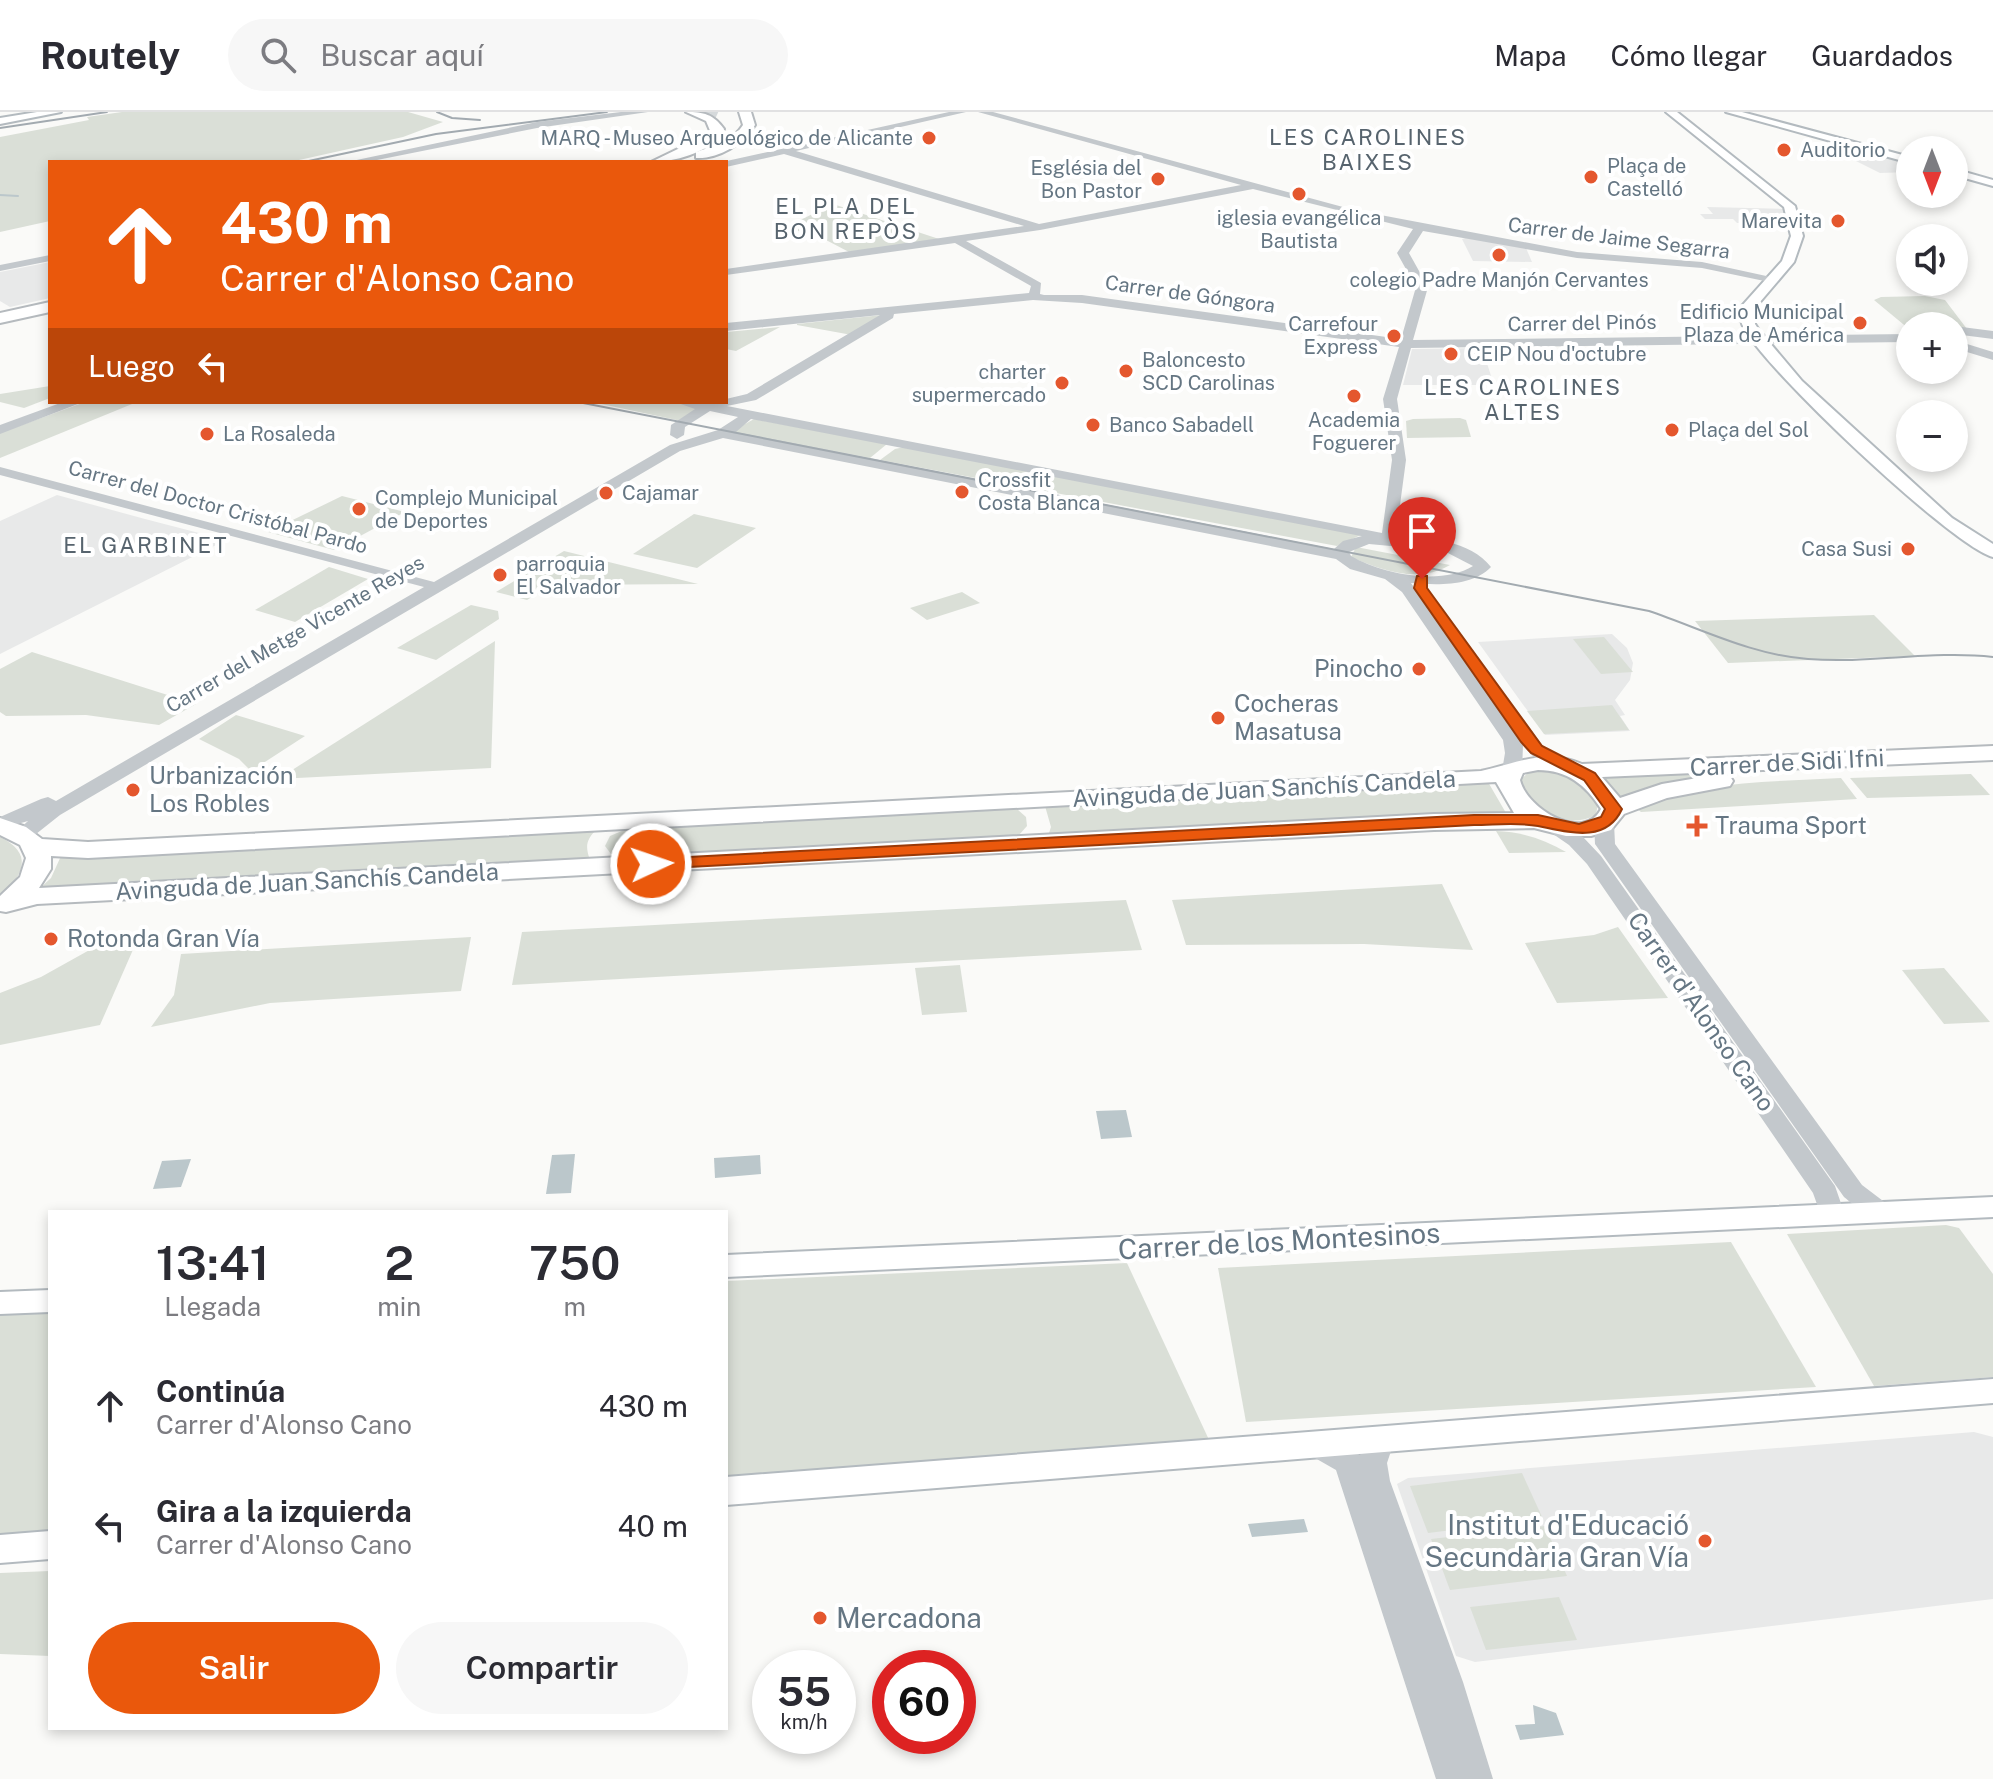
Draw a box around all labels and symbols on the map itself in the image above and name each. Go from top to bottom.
district label: LES CAROLINES BAIXES [1269,124,1467,175]
place label: MARQ - Museo Arqueológico de Alicante [541,126,913,150]
marker: MARQ - Museo Arqueológico de Alicante [920,129,938,147]
north arrow [1896,136,1968,208]
place label: Auditorio [1800,138,1886,162]
marker: Auditorio [1775,141,1793,159]
place label: Plaça de Castelló [1607,154,1686,201]
place label: Església del Bon Pastor [1030,156,1142,203]
marker: Plaça de Castelló [1582,168,1600,186]
marker: Església del Bon Pastor [1149,170,1167,188]
marker: iglesia evangélica Bautista [1290,185,1308,203]
district label: EL PLA DEL BON REPÒS [774,193,918,244]
place label: iglesia evangélica Bautista [1217,206,1381,253]
place label: Marevita [1741,209,1822,233]
street label: Carrer de Jaime Segarra [1507,212,1731,264]
marker: Marevita [1829,212,1847,230]
marker: colegio Padre Manjón Cervantes [1490,246,1508,264]
place label: colegio Padre Manjón Cervantes [1349,268,1649,292]
street label: Carrer de Góngora [1103,270,1277,318]
place label: Edificio Municipal Plaza de América [1679,300,1844,347]
street label: Carrer del Pinós [1507,310,1657,336]
place label: Carrefour Express [1288,312,1378,359]
marker: Edificio Municipal Plaza de América [1851,314,1869,332]
marker: Carrefour Express [1385,327,1403,345]
place label: CEIP Nou d'octubre [1467,342,1647,366]
marker: CEIP Nou d'octubre [1442,345,1460,363]
place label: Baloncesto SCD Carolinas [1142,348,1275,395]
place label: charter supermercado [912,360,1046,407]
marker: Baloncesto SCD Carolinas [1117,362,1135,380]
marker: charter supermercado [1053,374,1071,392]
district label: LES CAROLINES ALTES [1424,374,1622,425]
marker: Academia Foguerer [1345,387,1363,405]
place label: Academia Foguerer [1308,408,1400,455]
place label: Banco Sabadell [1109,413,1254,437]
marker: Banco Sabadell [1084,416,1102,434]
place label: Plaça del Sol [1688,418,1809,442]
marker: Plaça del Sol [1663,421,1681,439]
place label: La Rosaleda [223,422,336,446]
marker: La Rosaleda [198,425,216,443]
street label: Carrer del Doctor Cristóbal Pardo [66,455,370,559]
place label: Crossfit Costa Blanca [978,468,1100,515]
place label: Cajamar [622,481,699,505]
marker: Crossfit Costa Blanca [953,483,971,501]
marker: Cajamar [597,484,615,502]
place label: Complejo Municipal de Deportes [375,486,558,533]
pin [1388,497,1456,579]
marker: Complejo Municipal de Deportes [350,500,368,518]
district label: EL GARBINET [63,532,229,558]
place label: Casa Susi [1801,537,1892,561]
marker: Casa Susi [1899,540,1917,558]
street label: Carrer del Metge Vicente Reyes [162,550,428,718]
place label: parroquia El Salvador [516,552,621,599]
marker: parroquia El Salvador [491,566,509,584]
place label: Pinocho [1314,654,1403,682]
marker: Pinocho [1410,660,1428,678]
place label: Cocheras Masatusa [1234,689,1342,745]
marker: Cocheras Masatusa [1209,709,1227,727]
street label: Carrer de Sidi Ifni [1689,743,1885,781]
place label: Urbanización Los Robles [149,761,294,817]
street label: Avinguda de Juan Sanchís Candela [1071,764,1457,812]
marker: Urbanización Los Robles [124,781,142,799]
place label: Trauma Sport [1715,811,1867,839]
marker: Trauma Sport [1686,815,1708,837]
position arrow [609,822,693,906]
street label: Avinguda de Juan Sanchís Candela [114,857,500,905]
street label: Carrer d'Alonso Cano [1623,907,1781,1116]
place label: Rotonda Gran Vía [67,924,260,952]
marker: Rotonda Gran Vía [42,930,60,948]
street label: Carrer de los Montesinos [1117,1216,1441,1265]
place label: Institut d'Educació Secundària Gran Vía [1425,1508,1689,1573]
marker: Institut d'Educació Secundària Gran Vía [1696,1532,1714,1550]
place label: Mercadona [836,1601,982,1634]
marker: Mercadona [811,1609,829,1627]
speed limit sign: 60 [872,1650,976,1754]

